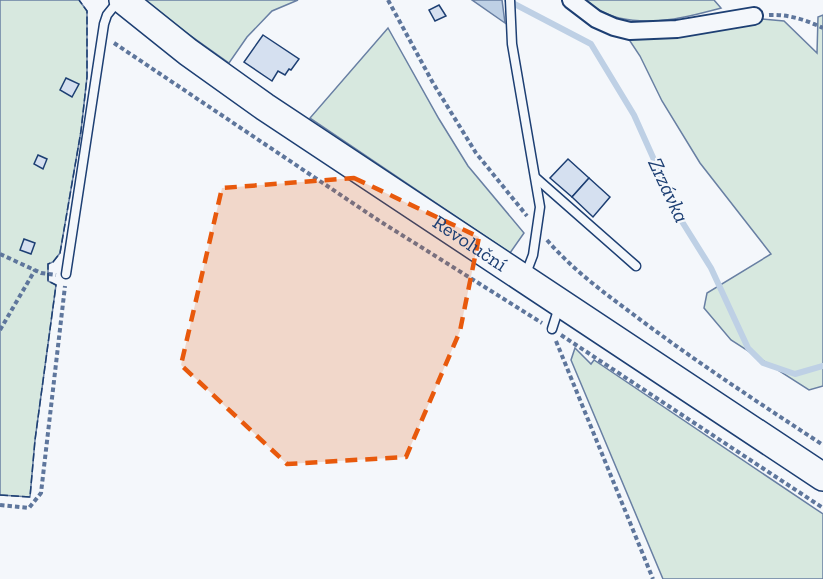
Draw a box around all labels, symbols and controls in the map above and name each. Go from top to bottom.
water label: Zrzávka [643,154,695,226]
street label: Revoluční [428,210,512,276]

